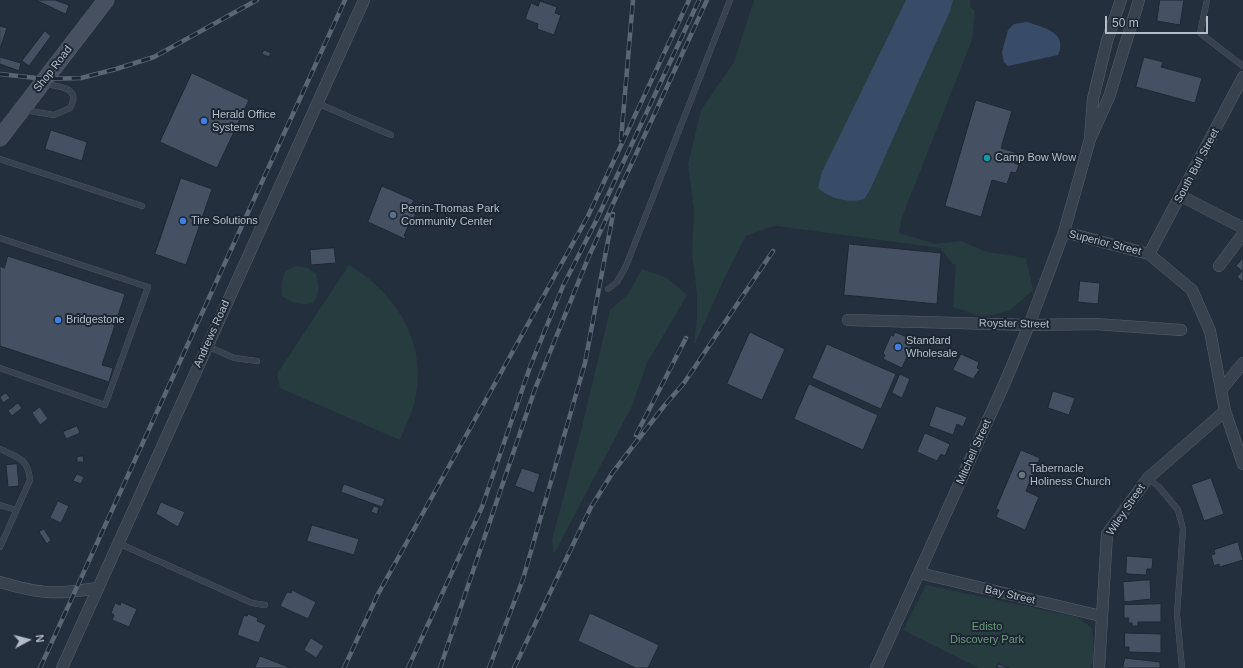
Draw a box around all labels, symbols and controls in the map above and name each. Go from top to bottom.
scale bar [1107,8,1210,34]
text: 50 m [1112,16,1139,30]
street label: Shop Road [31,43,75,95]
place label: Herald Office Systems [212,108,276,134]
marker: Herald Office Systems [199,116,209,126]
street label: South Bull Street [1172,126,1222,206]
place label: Camp Bow Wow [995,151,1076,165]
marker: Camp Bow Wow [982,153,992,163]
place label: Perrin-Thomas Park Community Center [401,202,499,228]
marker: Perrin-Thomas Park Community Center [388,210,398,220]
place label: Tire Solutions [191,214,258,228]
marker: Tire Solutions [178,216,188,226]
street label: Superior Street [1068,228,1142,258]
street label: Andrews Road [191,298,233,370]
place label: Bridgestone [66,313,125,327]
marker: Bridgestone [53,315,63,325]
street label: Royster Street [979,317,1049,331]
place label: Standard Wholesale [906,334,957,360]
marker: Standard Wholesale [893,342,903,352]
street label: Mitchell Street [954,417,994,487]
place label: Tabernacle Holiness Church [1030,462,1111,488]
marker: Tabernacle Holiness Church [1017,470,1027,480]
street label: Wiley Street [1104,482,1148,538]
street label: Bay Street [983,583,1037,607]
north arrow [8,620,48,660]
park label: Edisto Discovery Park [950,620,1024,646]
text: N [33,634,46,643]

